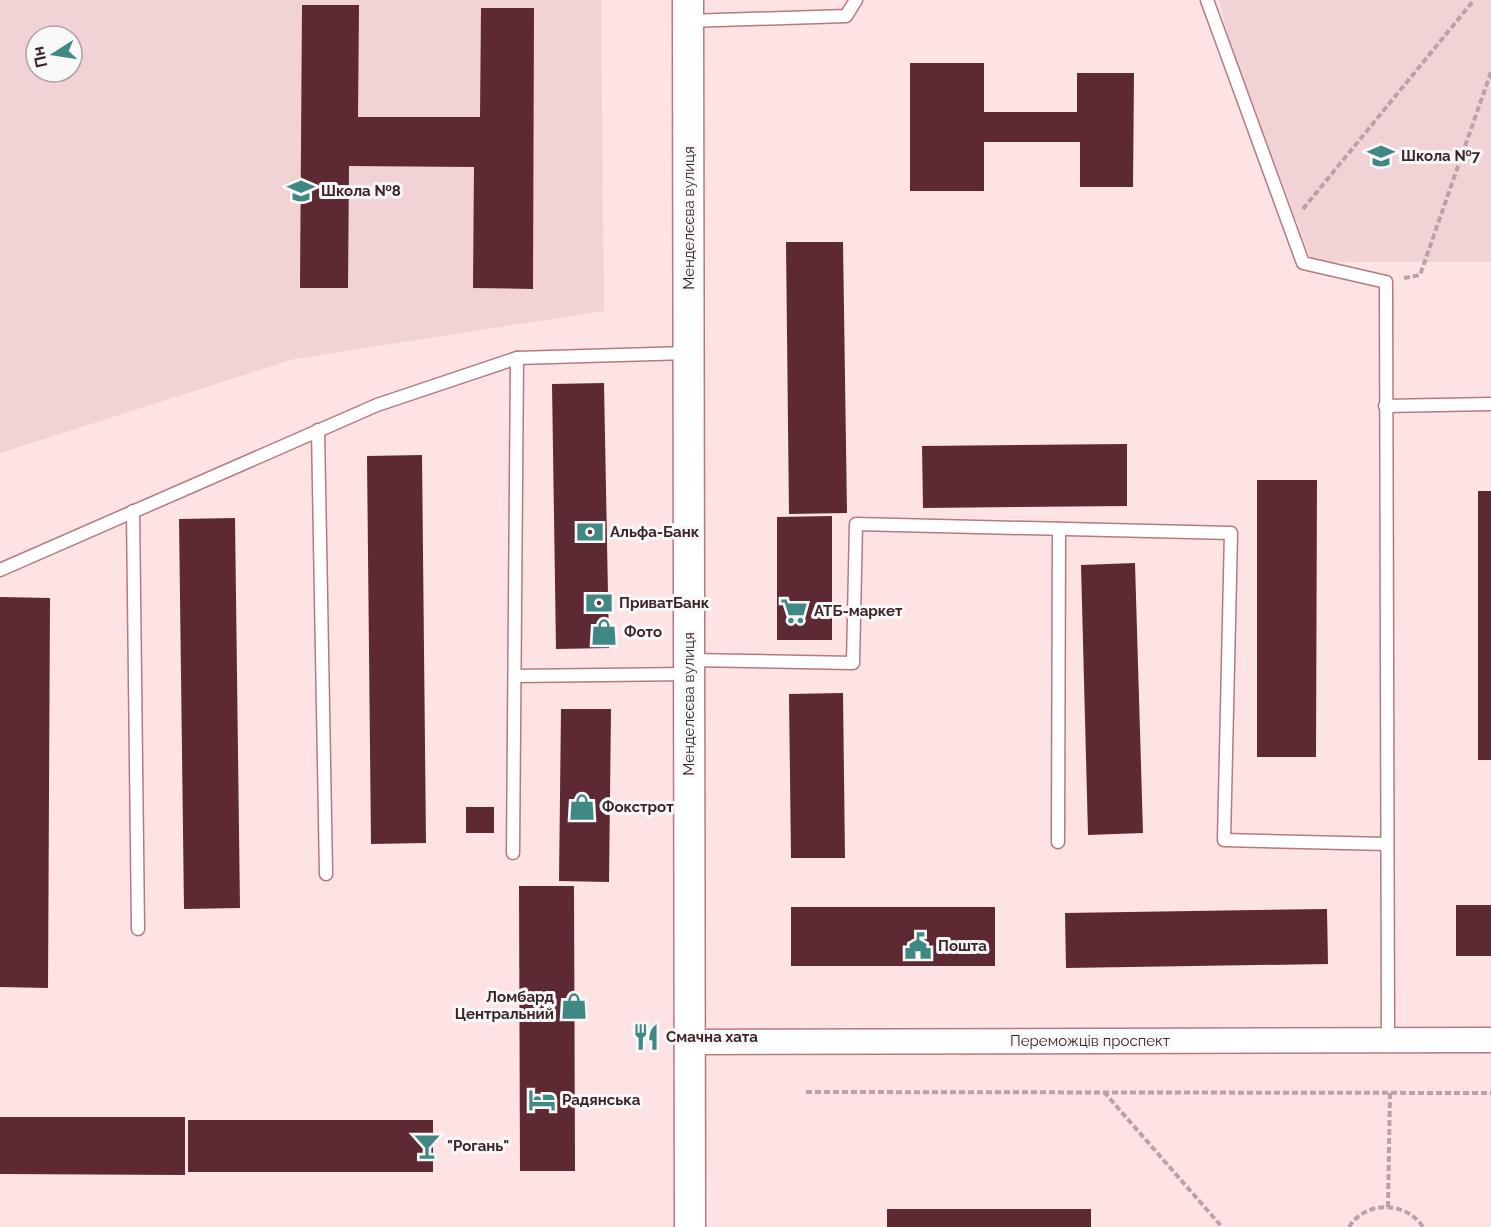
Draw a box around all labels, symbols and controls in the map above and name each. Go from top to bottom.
north arrow [24,24,84,84]
text: Пн [28,45,51,69]
school or university icon: Школа №7 [1366,141,1396,171]
street label: Менделєєва вулиця [680,146,698,290]
place label: Школа №7 [1401,147,1481,165]
school or university icon: Школа №8 [286,176,316,206]
place label: Школа №8 [321,182,401,200]
bank icon: Альфа-Банк [575,517,605,547]
place label: Альфа-Банк [610,523,700,541]
bank icon: ПриватБанк [584,588,614,618]
place label: ПриватБанк [619,594,710,612]
supermarket icon: АТБ-маркет [779,596,809,626]
place label: АТБ-маркет [814,602,903,620]
shop icon: Фото [589,617,619,647]
place label: Фото [624,623,662,641]
street label: Менделєєва вулиця [680,632,698,776]
shop icon: Фокстрот [567,792,597,822]
place label: Фокстрот [602,798,674,816]
public building icon: Пошта [903,931,933,961]
place label: Пошта [938,937,987,955]
place label: Ломбард Центральний [455,988,555,1023]
shop icon: Ломбард Центральний [559,991,589,1021]
restaurant icon: Смачна хата [631,1022,661,1052]
place label: Смачна хата [666,1028,758,1046]
street label: Переможців проспект [1010,1032,1170,1050]
hotel icon: Радянська [527,1085,557,1115]
place label: Радянська [562,1091,641,1109]
bar icon: "Рогань" [412,1131,442,1161]
place label: "Рогань" [447,1137,509,1155]

